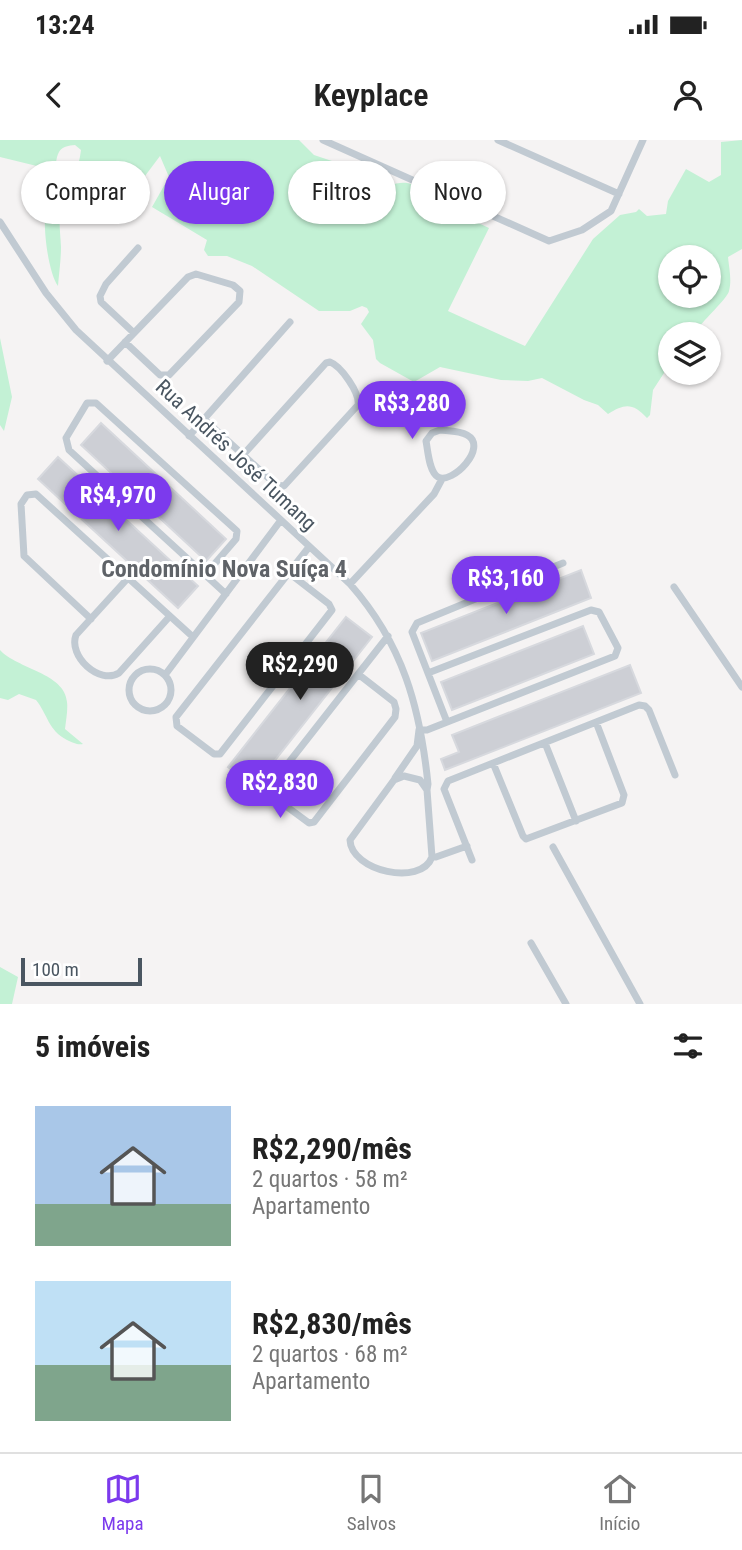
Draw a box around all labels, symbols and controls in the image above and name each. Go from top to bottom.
text: 13:24 [35,10,95,40]
icon: back [35,76,73,114]
text: Keyplace [313,76,429,114]
icon: person [669,76,707,114]
chip: Comprar [21,161,150,224]
chip: Alugar [164,161,274,224]
chip: Filtros [288,161,396,224]
chip: Novo [410,161,506,224]
map controls [658,245,721,385]
button: locate [658,245,721,308]
button: layers [658,322,721,385]
street label: Rua Andrés José Tumang [151,374,321,536]
pin: R$3,280 [347,382,477,441]
text: R$3,280 [374,390,450,417]
pin: R$4,970 [53,474,183,533]
text: R$4,970 [80,482,156,509]
district label: Condomínio Nova Suíça 4 [101,555,347,583]
pin: R$3,160 [441,556,571,616]
text: R$3,160 [468,565,544,592]
pin: R$2,290 [235,643,365,702]
text: R$2,290 [262,651,338,678]
pin: R$2,830 [215,760,345,820]
text: R$2,830 [242,769,318,796]
scale bar [21,955,142,987]
text: 100 m [32,958,79,981]
icon: filters [669,1027,707,1065]
text: 5 imóveis [35,1029,150,1064]
text: R$2,290/mês [252,1131,412,1166]
icon: home [91,1134,175,1218]
text: 2 quartos · 58 m² [252,1166,408,1193]
text: Apartamento [252,1193,370,1220]
text: R$2,830/mês [252,1306,412,1341]
icon: home [91,1309,175,1393]
text: 2 quartos · 68 m² [252,1341,408,1368]
text: Apartamento [252,1368,370,1395]
tab: Mapa [102,1470,144,1535]
tab: Salvos [347,1470,396,1535]
tab: Início [599,1470,640,1535]

